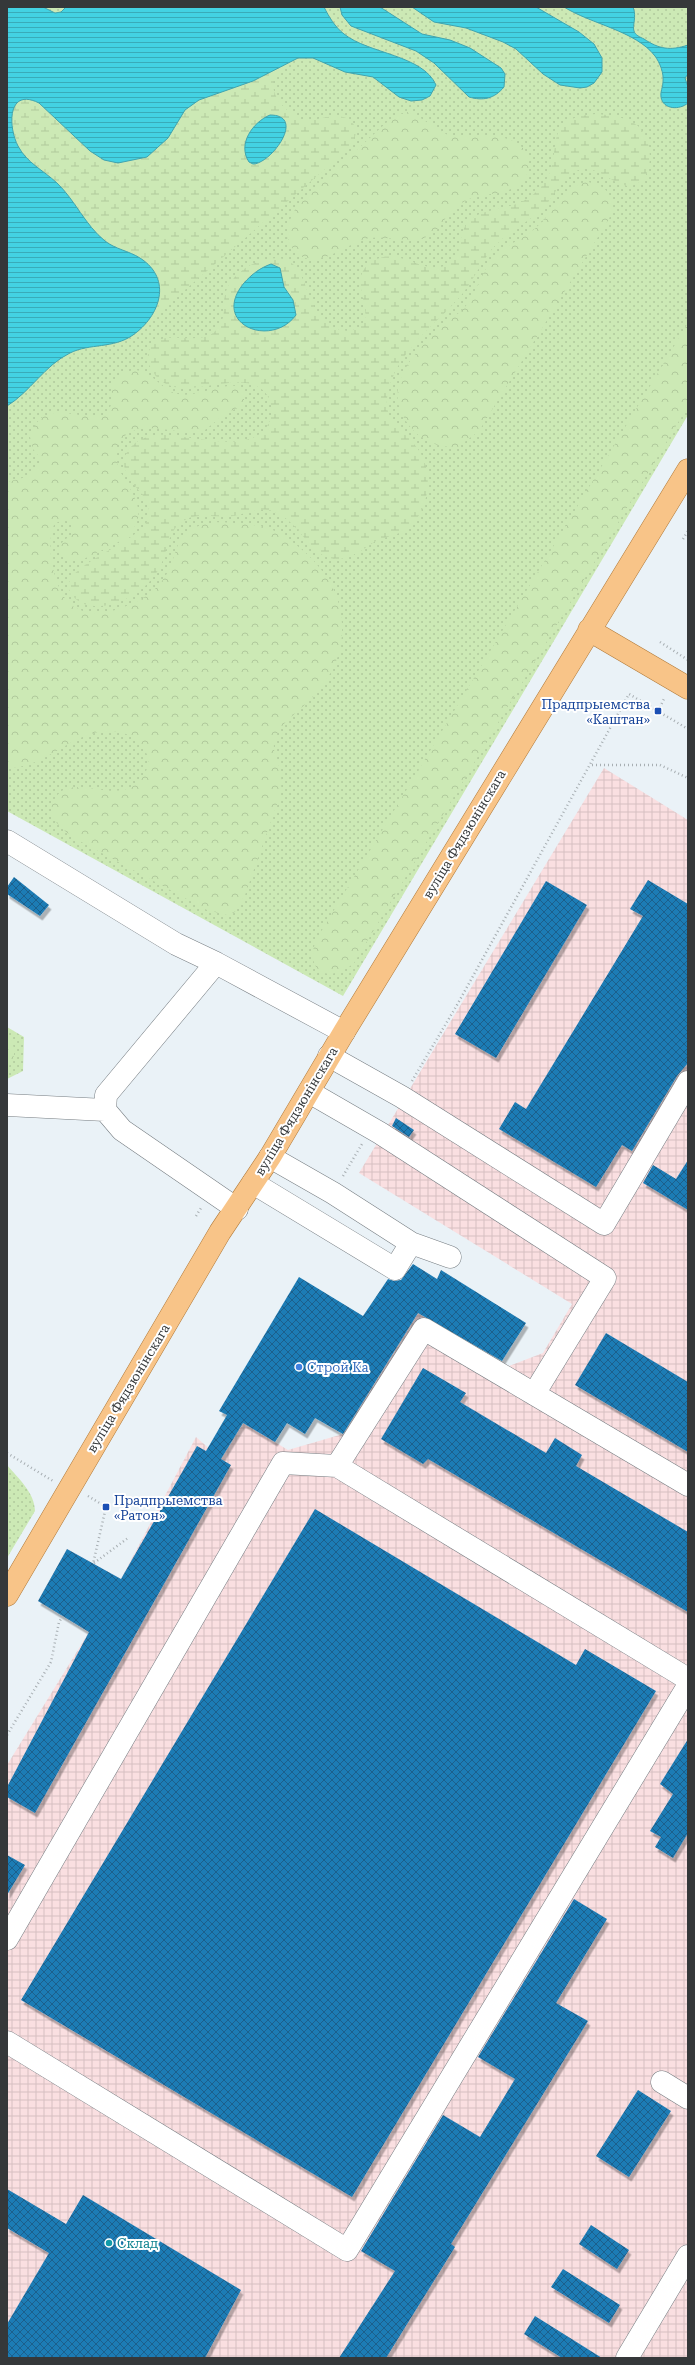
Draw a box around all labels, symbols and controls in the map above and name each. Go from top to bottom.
place label: Прадпрыемства «Каштан» [541,697,650,727]
marker: Прадпрыемства «Каштан» [653,706,663,716]
street label: вуліца Фядзюнінскага [420,767,509,901]
street label: вуліца Фядзюнінскага [252,1044,341,1178]
street label: вуліца Фядзюнінскага [84,1321,173,1455]
place label: Строй Ка [307,1360,369,1375]
marker: Строй Ка [294,1362,304,1372]
place label: Прадпрыемства «Ратон» [114,1493,223,1523]
marker: Прадпрыемства «Ратон» [101,1502,111,1512]
place label: Склад [117,2236,158,2251]
marker: Склад [104,2238,114,2248]

